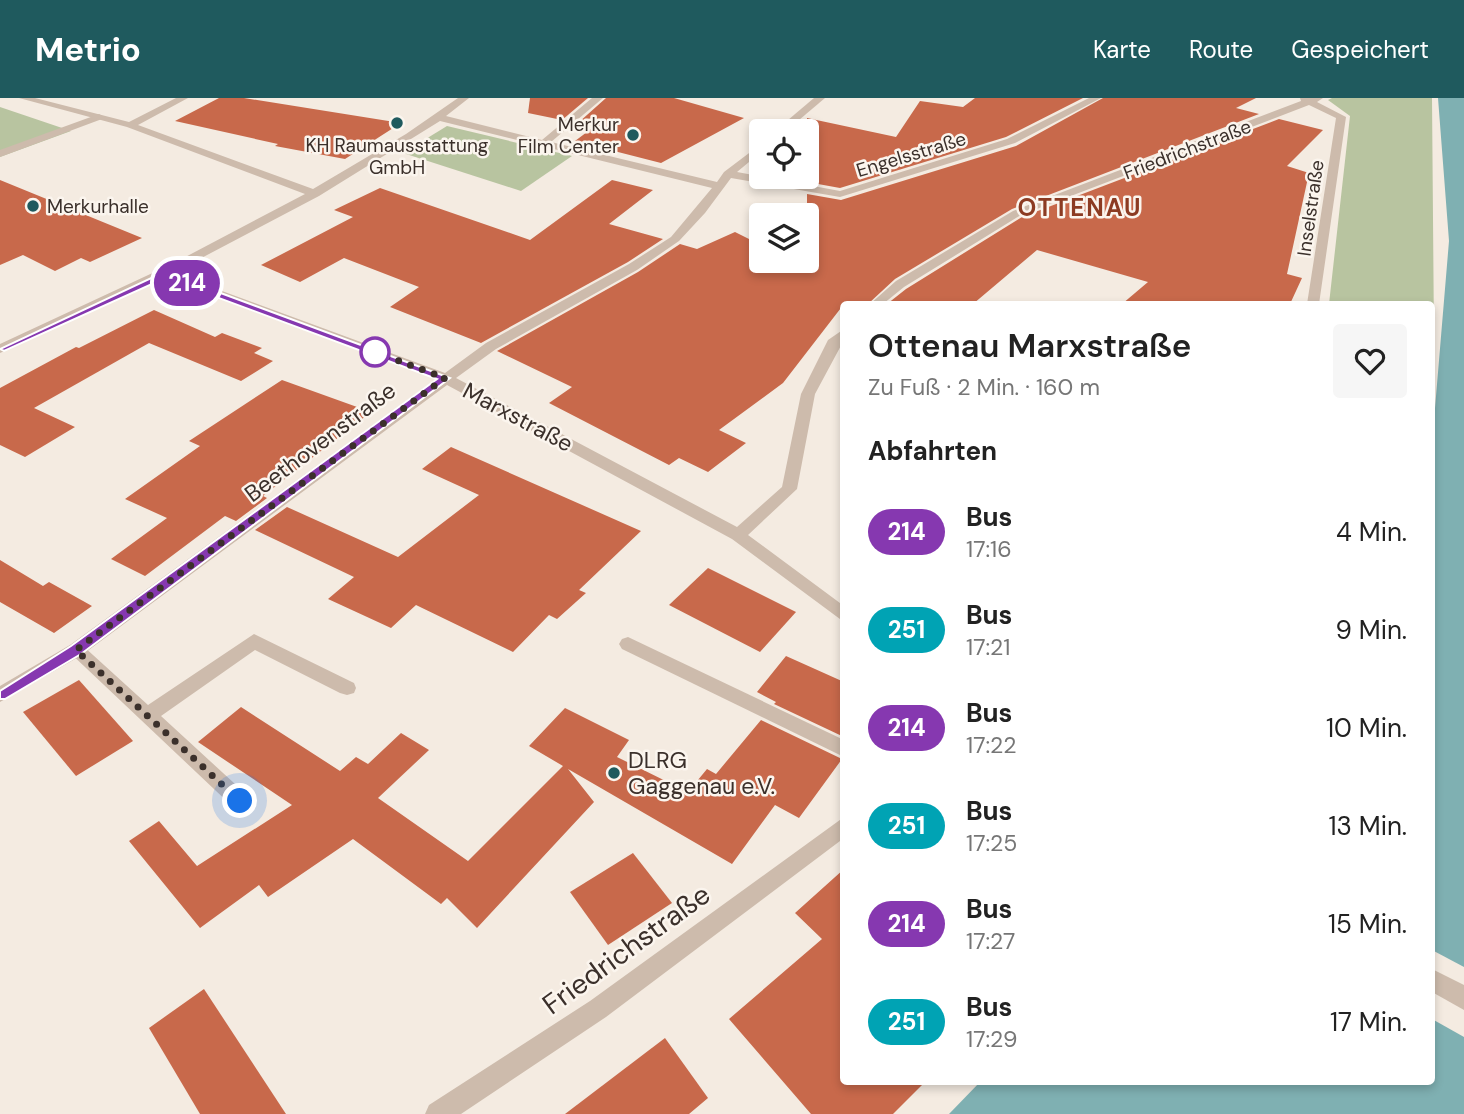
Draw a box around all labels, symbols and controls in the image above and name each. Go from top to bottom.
text: Metrio [35,28,141,71]
text: Karte [1093,34,1151,65]
text: Route [1189,34,1253,65]
text: Gespeichert [1291,34,1429,65]
place label: Merkur Film Center [518,112,619,159]
street label: Friedrichstraße [1120,114,1255,185]
marker: KH Raumausstattung GmbH [389,115,405,131]
map controls [749,119,819,273]
button: locate [749,119,819,189]
street label: Engelsstraße [853,126,969,183]
marker: Merkur Film Center [625,127,641,143]
place label: KH Raumausstattung GmbH [306,133,489,180]
street label: Inselstraße [1291,158,1330,258]
district label: OTTENAU [1017,192,1143,223]
place label: Merkurhalle [47,194,149,219]
marker: Merkurhalle [25,198,41,214]
button: layers [749,203,819,273]
line badge: 214 [147,260,227,306]
text: 214 [168,267,206,298]
text: Ottenau Marxstraße [868,324,1191,367]
button: heart [1333,324,1407,398]
unlabelled marker [360,337,390,367]
text: Zu Fuß · 2 Min. · 160 m [868,372,1100,402]
street label: Beethovenstraße [238,375,402,509]
street label: Marxstraße [458,375,578,459]
text: Abfahrten [868,434,997,468]
text: Bus [966,500,1012,534]
text: 4 Min. [1336,515,1407,549]
text: 214 [887,516,926,547]
text: 17:16 [966,534,1012,564]
text: Bus [966,598,1012,632]
text: 9 Min. [1336,613,1407,647]
text: 251 [888,614,925,645]
text: 17:21 [966,632,1011,662]
text: Bus [966,696,1012,730]
text: 10 Min. [1326,711,1407,745]
text: 214 [887,712,926,743]
text: 17:22 [966,730,1017,760]
place label: DLRG Gaggenau e.V. [628,745,775,801]
marker: DLRG Gaggenau e.V. [606,765,622,781]
your location [222,783,257,818]
text: Bus [966,794,1012,828]
text: 13 Min. [1328,809,1407,843]
text: 251 [888,810,925,841]
text: 17:25 [966,828,1017,858]
street label: Friedrichstraße [535,876,718,1023]
text: Bus [966,892,1012,926]
text: 15 Min. [1328,907,1407,941]
text: 214 [887,908,926,939]
text: 17:27 [966,926,1015,956]
text: Bus [966,990,1012,1024]
text: 17 Min. [1330,1005,1407,1039]
text: 251 [888,1006,925,1037]
text: 17:29 [966,1024,1018,1054]

